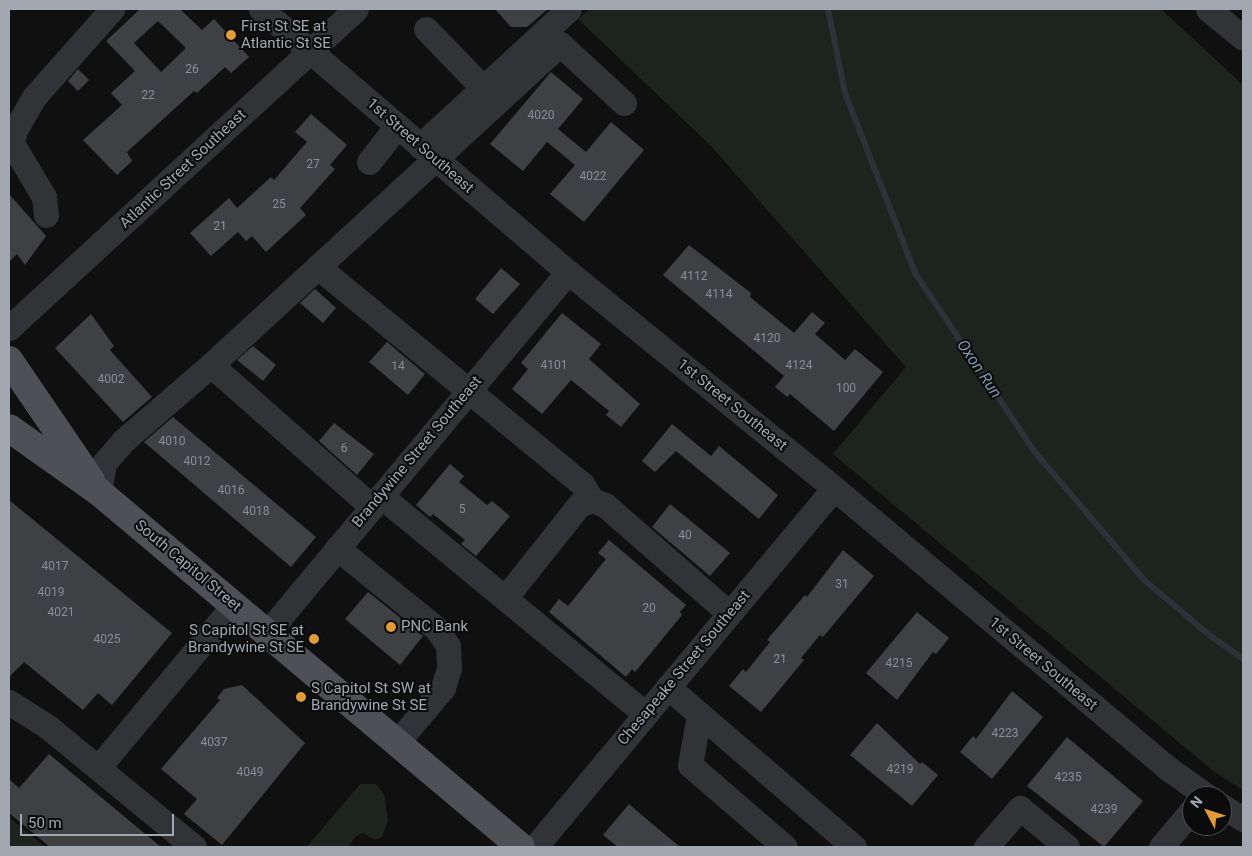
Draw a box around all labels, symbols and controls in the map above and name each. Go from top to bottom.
place label: First St SE at Atlantic St SE [241,17,331,52]
marker: First St SE at Atlantic St SE [225,29,237,41]
house number: 26 [185,63,199,77]
house number: 22 [141,89,155,103]
street label: 1st Street Southeast [363,95,477,197]
street label: Atlantic Street Southeast [116,106,250,232]
house number: 4020 [528,109,554,123]
house number: 27 [306,158,320,172]
house number: 4022 [580,170,606,184]
house number: 25 [272,198,286,212]
house number: 21 [213,220,227,234]
house number: 4112 [681,270,707,284]
house number: 4114 [706,288,732,302]
house number: 4120 [754,332,780,346]
water label: Oxon Run [953,336,1005,402]
street label: 1st Street Southeast [674,355,790,455]
house number: 4101 [541,359,567,373]
house number: 4124 [786,359,812,373]
house number: 14 [391,360,405,374]
house number: 4002 [98,373,124,387]
street label: Brandywine Street Southeast [348,373,486,531]
house number: 100 [836,382,856,396]
house number: 4010 [159,435,185,449]
house number: 6 [341,442,347,456]
house number: 4012 [184,455,210,469]
house number: 4016 [218,484,244,498]
house number: 5 [459,503,465,517]
house number: 4018 [243,505,269,519]
street label: South Capitol Street [131,516,245,616]
house number: 40 [678,529,692,543]
house number: 4017 [42,560,68,574]
house number: 31 [835,578,849,592]
house number: 4019 [38,586,64,600]
street label: Chesapeake Street Southeast [614,587,754,749]
house number: 20 [642,602,656,616]
house number: 4021 [48,606,74,620]
street label: 1st Street Southeast [985,613,1101,715]
place label: PNC Bank [401,618,468,636]
place label: S Capitol St SE at Brandywine St SE [188,621,304,656]
marker: PNC Bank [385,621,397,633]
house number: 4025 [94,633,120,647]
marker: S Capitol St SE at Brandywine St SE [308,633,320,645]
house number: 21 [773,653,787,667]
house number: 4215 [886,657,912,671]
place label: S Capitol St SW at Brandywine St SE [311,679,431,714]
marker: S Capitol St SW at Brandywine St SE [295,691,307,703]
house number: 4223 [992,727,1018,741]
house number: 4037 [201,736,227,750]
house number: 4219 [887,763,913,777]
house number: 4049 [237,766,263,780]
house number: 4235 [1055,771,1081,785]
north arrow [1182,786,1232,836]
text: N [1187,793,1206,811]
house number: 4239 [1091,803,1117,817]
scale bar [22,804,176,836]
text: 50 m [28,814,62,832]

